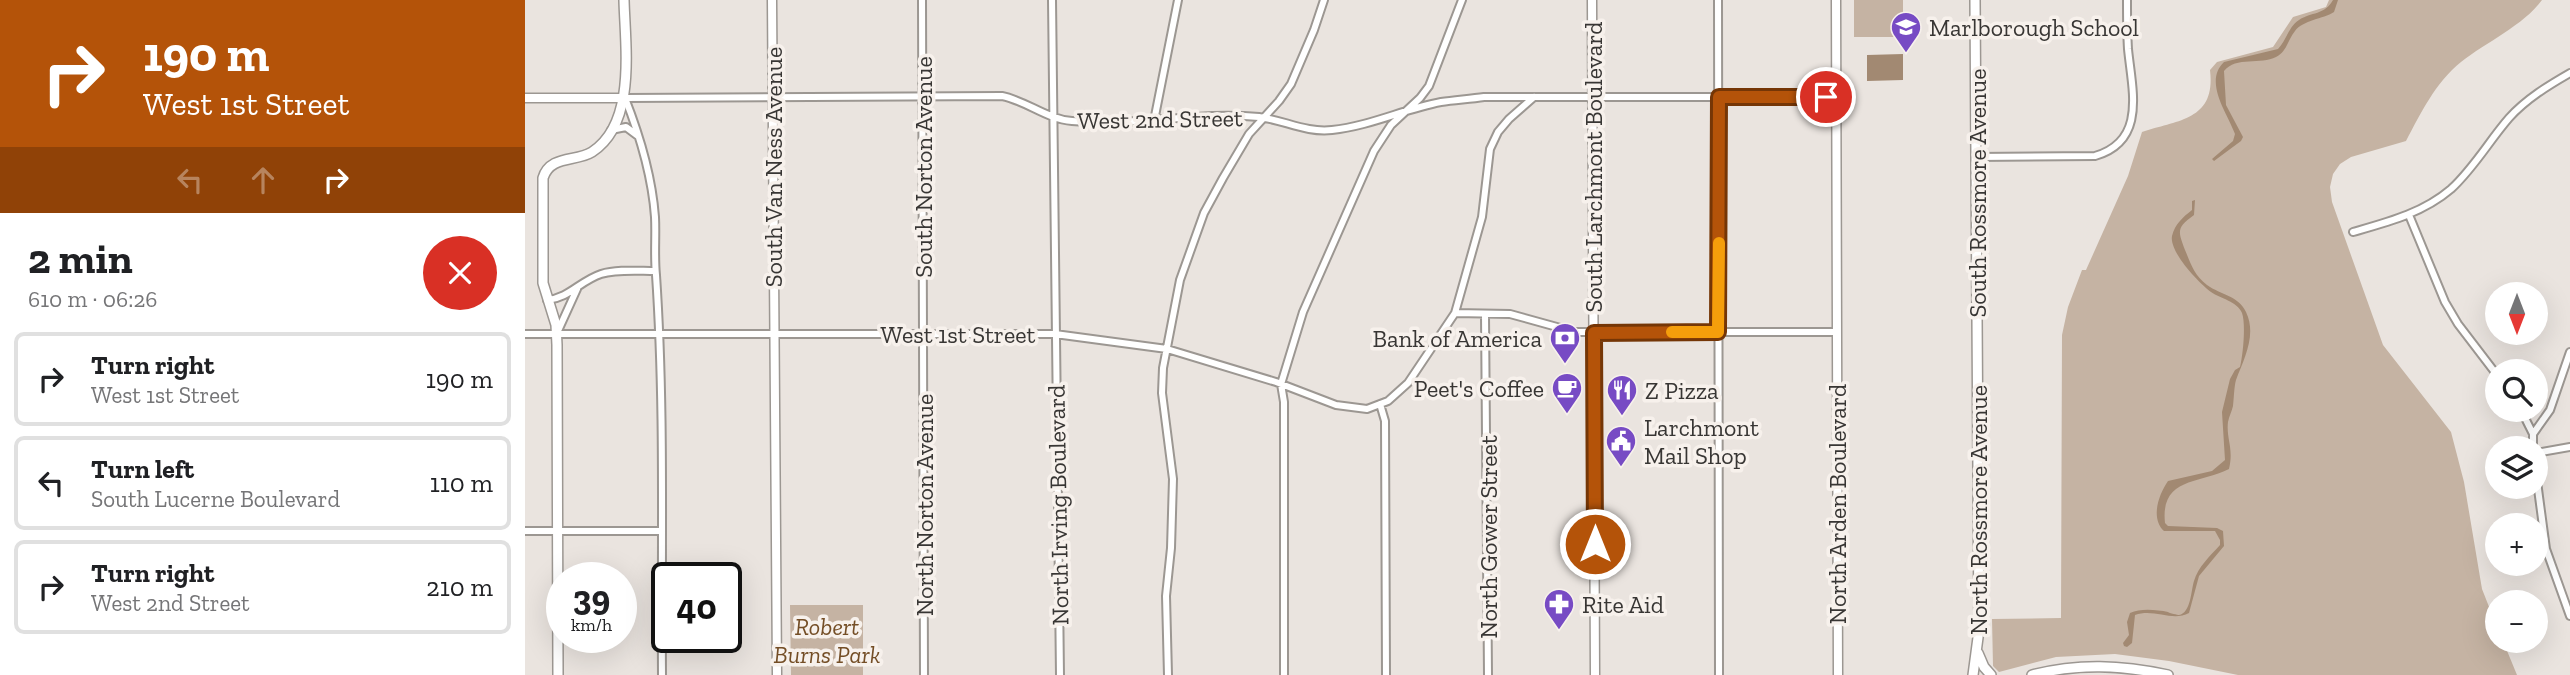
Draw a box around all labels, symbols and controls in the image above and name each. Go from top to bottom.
school or university icon: Marlborough School [1889,10,1923,54]
place label: Marlborough School [1929,13,2139,42]
street label: South Larchmont Boulevard [1579,21,1608,313]
text: 190 m [143,25,269,84]
icon: right [28,28,119,119]
street label: South Van Ness Avenue [759,47,788,287]
street label: South Norton Avenue [909,56,938,278]
pin [1796,67,1856,127]
street label: South Rossmore Avenue [1963,68,1992,318]
icon: arrive [1807,78,1845,116]
text: West 1st Street [143,85,349,123]
street label: West 2nd Street [1077,103,1243,135]
icon: left [171,161,209,199]
icon: ahead [244,161,282,199]
icon: right [317,161,355,199]
text: 2 min [28,233,133,284]
button: close [423,236,497,310]
north arrow [2485,282,2548,345]
map controls [2485,282,2548,653]
text: 610 m · 06:26 [28,285,158,313]
street label: West 1st Street [881,320,1035,349]
bank icon: Bank of America [1548,321,1582,365]
place label: Bank of America [1373,324,1542,353]
text: Turn right [91,349,214,381]
button: search [2485,359,2548,422]
icon: right [32,360,70,398]
text: 190 m [426,363,493,395]
cafe icon: Peet's Coffee [1550,371,1584,415]
restaurant icon: Z Pizza [1605,373,1639,417]
place label: Peet's Coffee [1414,374,1544,403]
place label: Z Pizza [1645,376,1719,405]
text: West 1st Street [91,381,239,409]
street label: North Irving Boulevard [1041,384,1075,626]
street label: North Arden Boulevard [1823,384,1852,624]
street label: North Rossmore Avenue [1964,385,1993,635]
street label: North Norton Avenue [910,394,939,616]
place label: Larchmont Mail Shop [1644,413,1759,470]
public building icon: Larchmont Mail Shop [1604,424,1638,468]
street label: North Gower Street [1474,435,1503,639]
button: layers [2485,436,2548,499]
text: Turn left [91,453,194,485]
icon: left [32,464,70,502]
text: 110 m [430,467,493,499]
text: South Lucerne Boulevard [91,485,340,513]
position arrow [1558,507,1632,581]
button: + [2485,513,2548,576]
text: Turn right [91,557,214,589]
speed limit sign: 40 [651,562,742,653]
icon: right [32,568,70,606]
text: 210 m [426,571,493,603]
text: 39 [573,577,610,619]
pharmacy icon: Rite Aid [1542,587,1576,631]
text: West 2nd Street [91,589,250,617]
place label: Rite Aid [1582,590,1664,619]
button: − [2485,590,2548,653]
park label: Robert Burns Park [774,612,881,669]
text: km/h [571,614,612,636]

